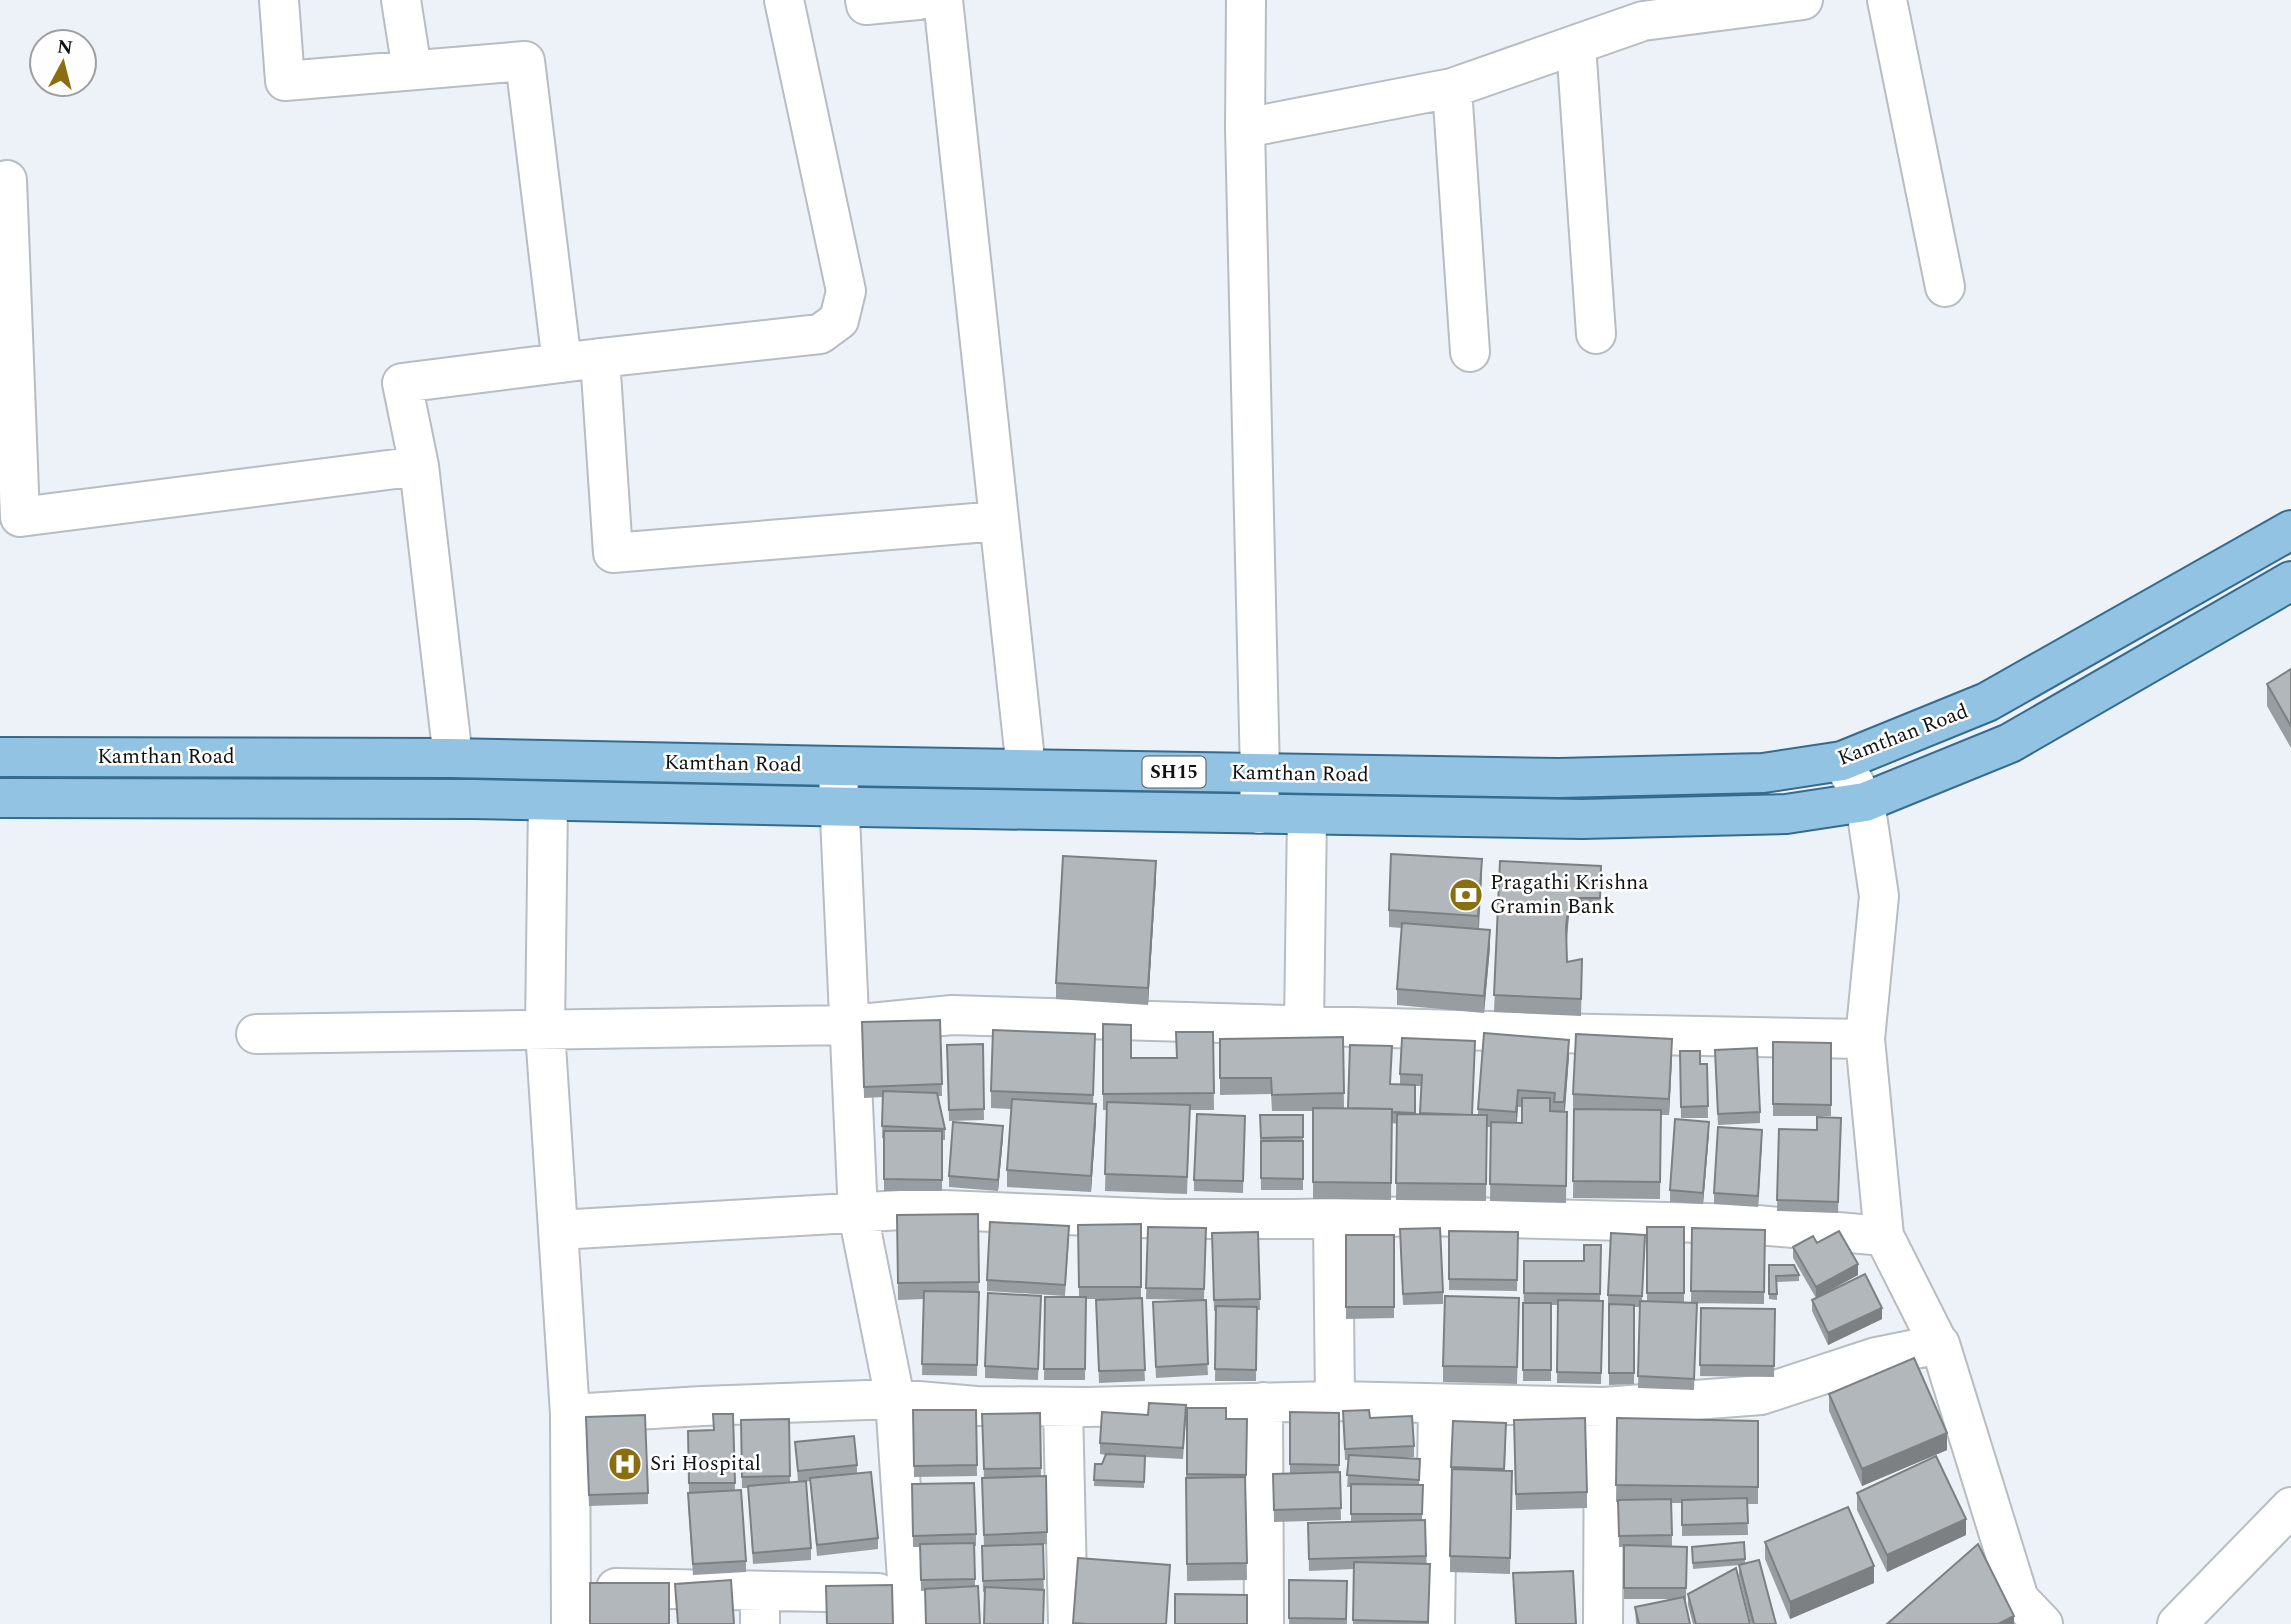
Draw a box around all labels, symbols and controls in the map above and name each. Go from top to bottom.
north arrow [28,28,98,98]
text: N [55,32,74,63]
street label: Kamthan Road [1833,695,1973,775]
street label: Kamthan Road [97,741,235,773]
street label: Kamthan Road [664,747,802,781]
road number: SH15 [1142,757,1206,788]
street label: Kamthan Road [1231,757,1369,791]
place label: Pragathi Krishna Gramin Bank [1490,867,1649,923]
bank icon: Pragathi Krishna Gramin Bank [1447,876,1485,914]
hospital icon: Sri Hospital [606,1445,644,1483]
place label: Sri Hospital [650,1448,761,1480]

